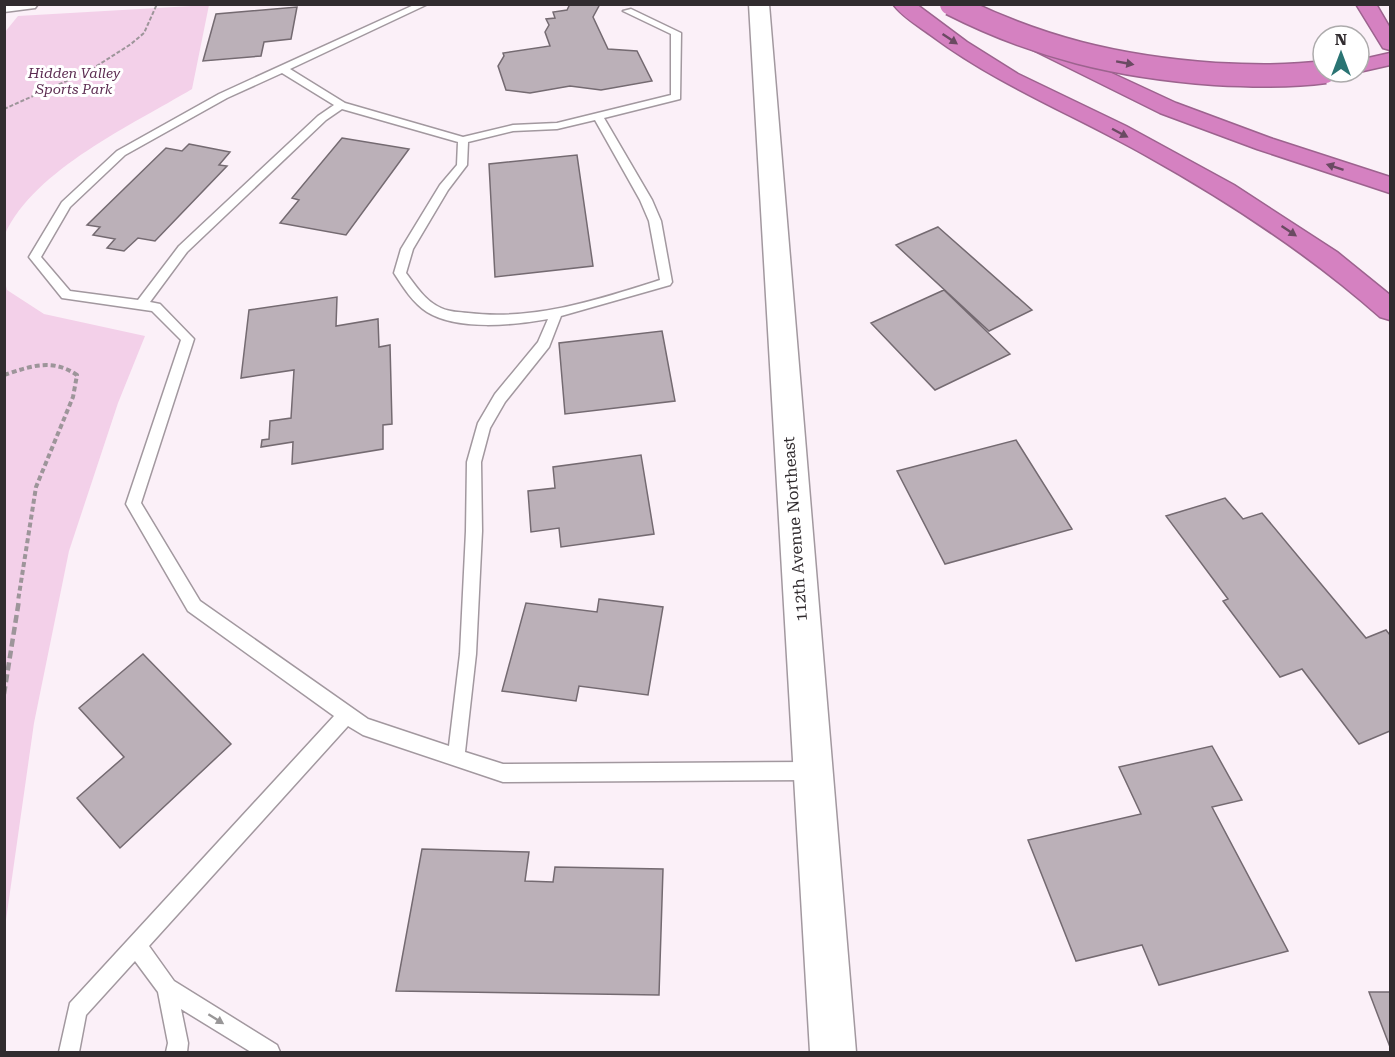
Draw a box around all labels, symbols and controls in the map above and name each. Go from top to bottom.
north arrow [1311,24,1371,84]
text: N [1335,30,1347,49]
one-way arrow [942,34,958,45]
one-way arrow [1116,59,1135,68]
park label: Hidden Valley Sports Park [27,65,121,97]
one-way arrow [1112,128,1129,138]
one-way arrow [1326,162,1344,171]
one-way arrow [1280,226,1297,237]
street label: 112th Avenue Northeast [779,436,811,622]
one-way arrow [208,1014,224,1025]

